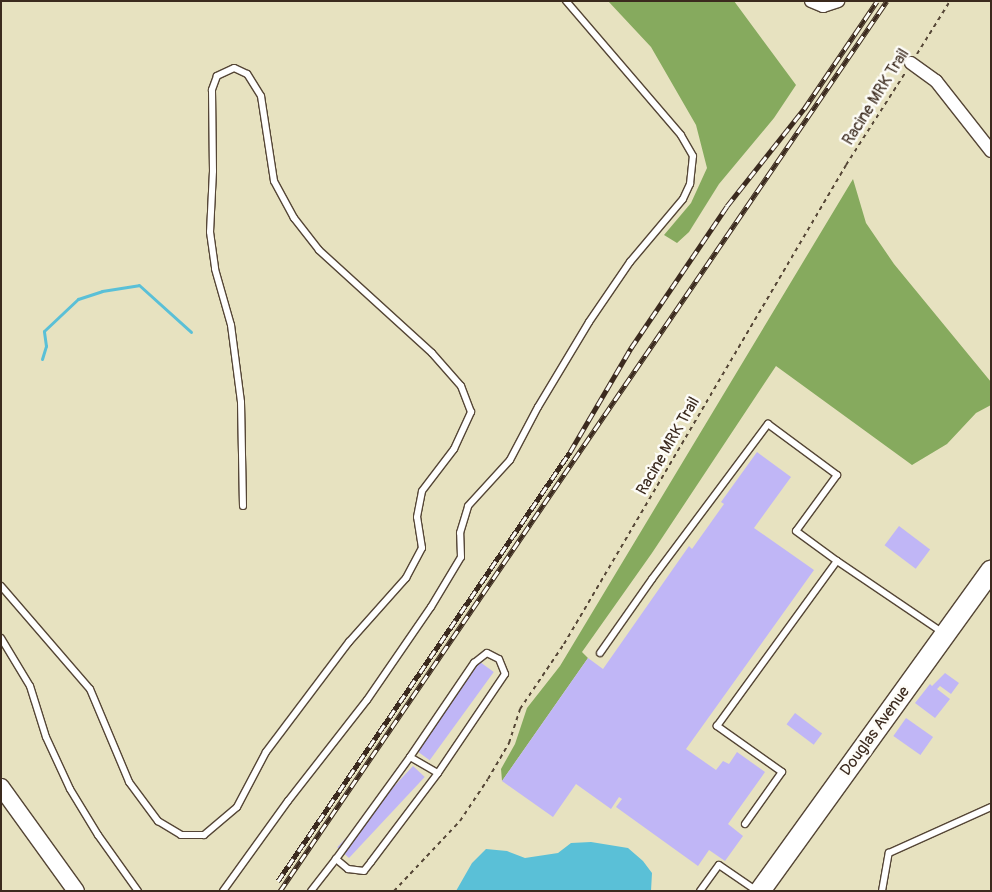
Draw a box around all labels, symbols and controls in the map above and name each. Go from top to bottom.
street label: Racine MRK Trail [839,45,913,149]
street label: Racine MRK Trail [632,394,704,498]
street label: Douglas Avenue [836,683,914,779]

